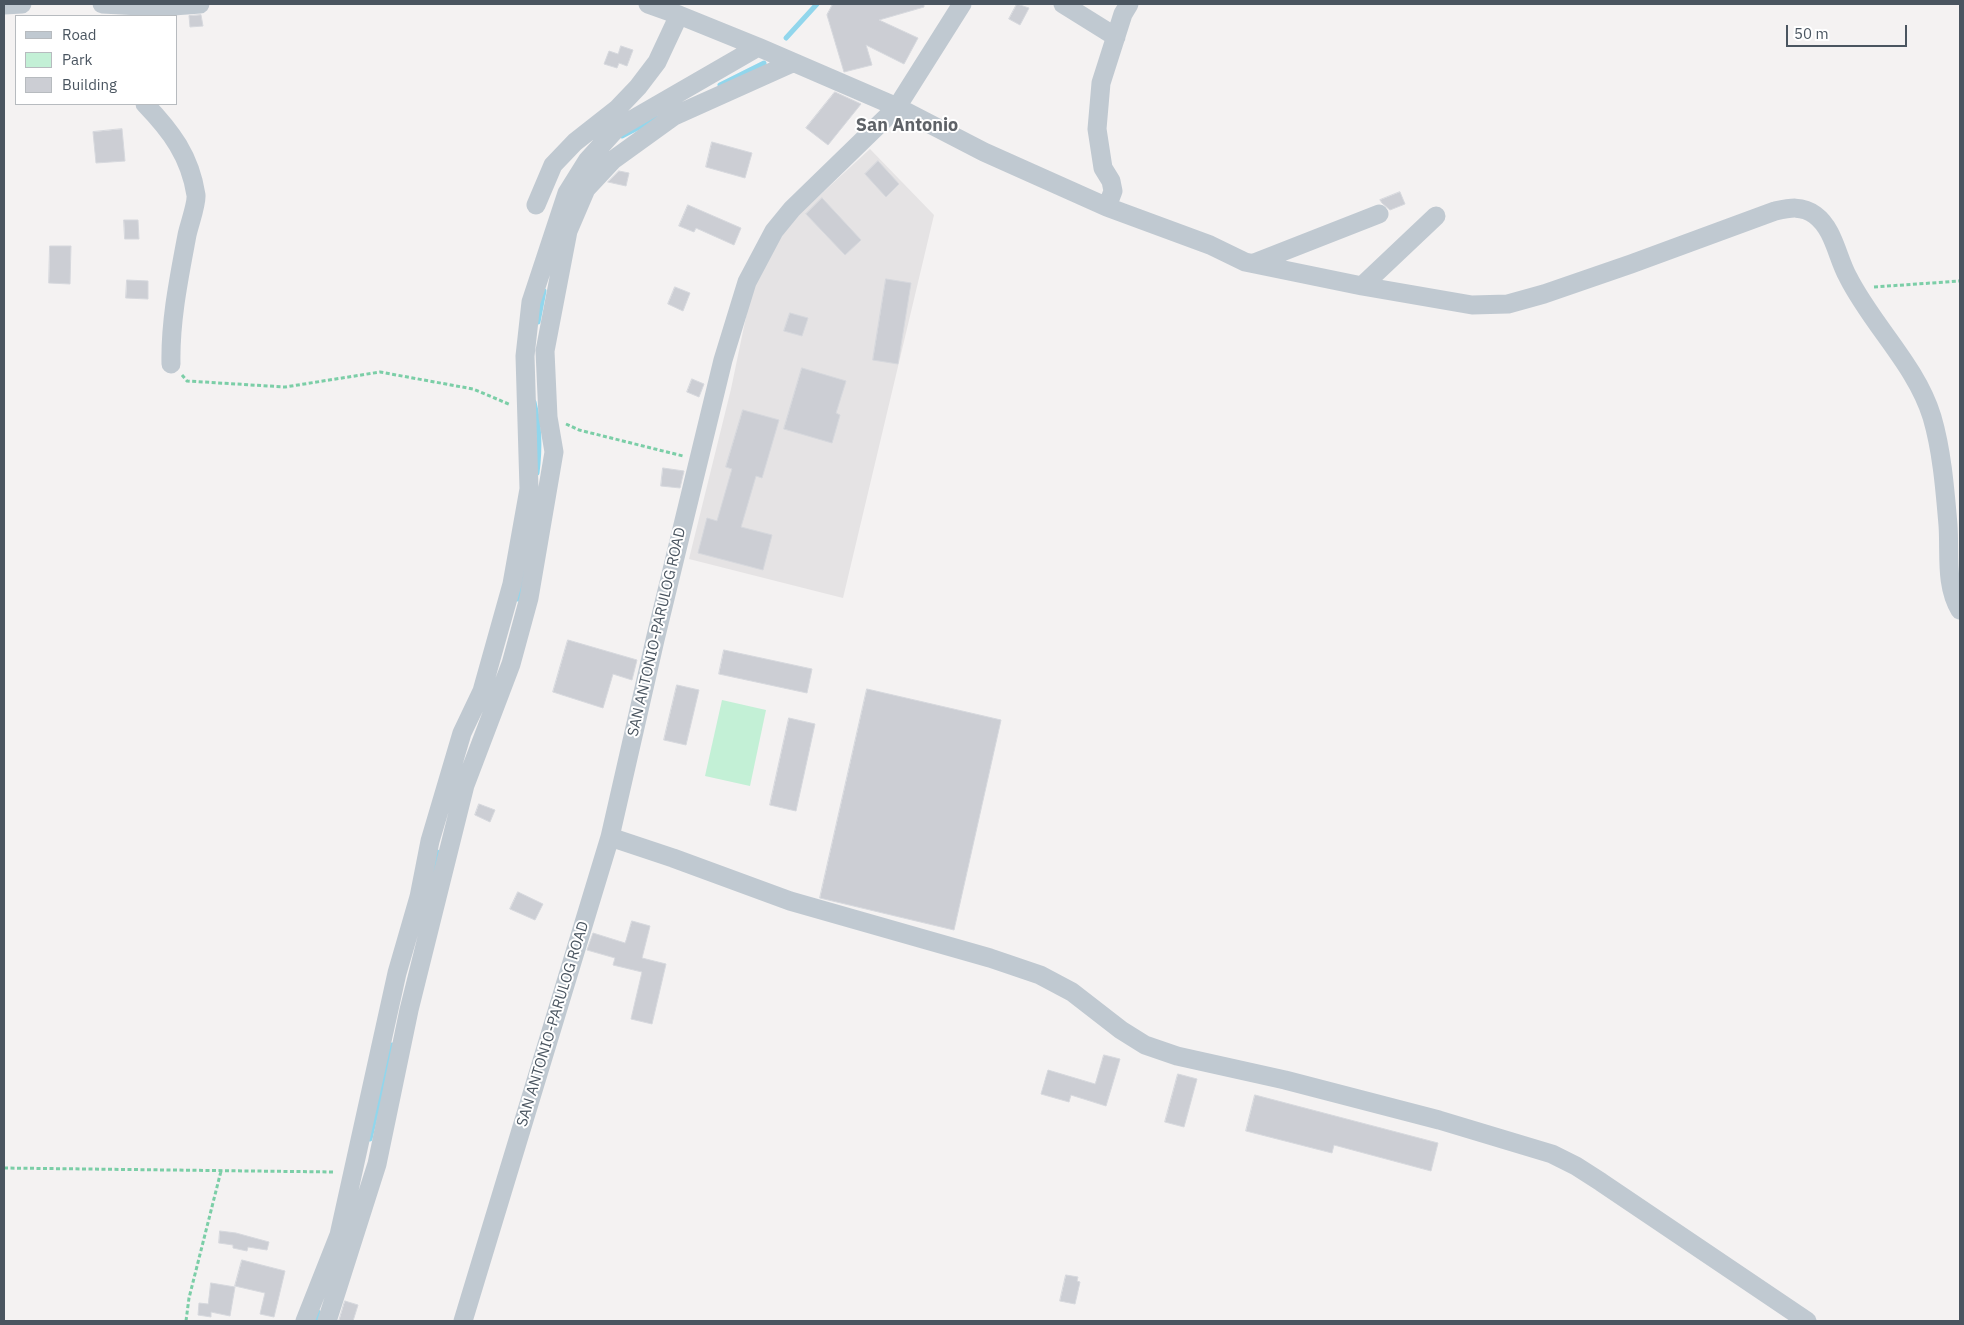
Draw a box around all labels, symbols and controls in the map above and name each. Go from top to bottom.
legend [15,15,178,105]
scale bar [1789,15,1910,47]
text: 50 m [1794,24,1829,43]
text: Road [62,25,97,44]
text: Park [62,50,92,69]
text: Building [62,75,117,94]
district label: San Antonio [856,115,958,137]
street label: SAN ANTONIO-PARULOG ROAD [624,526,690,738]
street label: SAN ANTONIO-PARULOG ROAD [513,919,593,1129]

